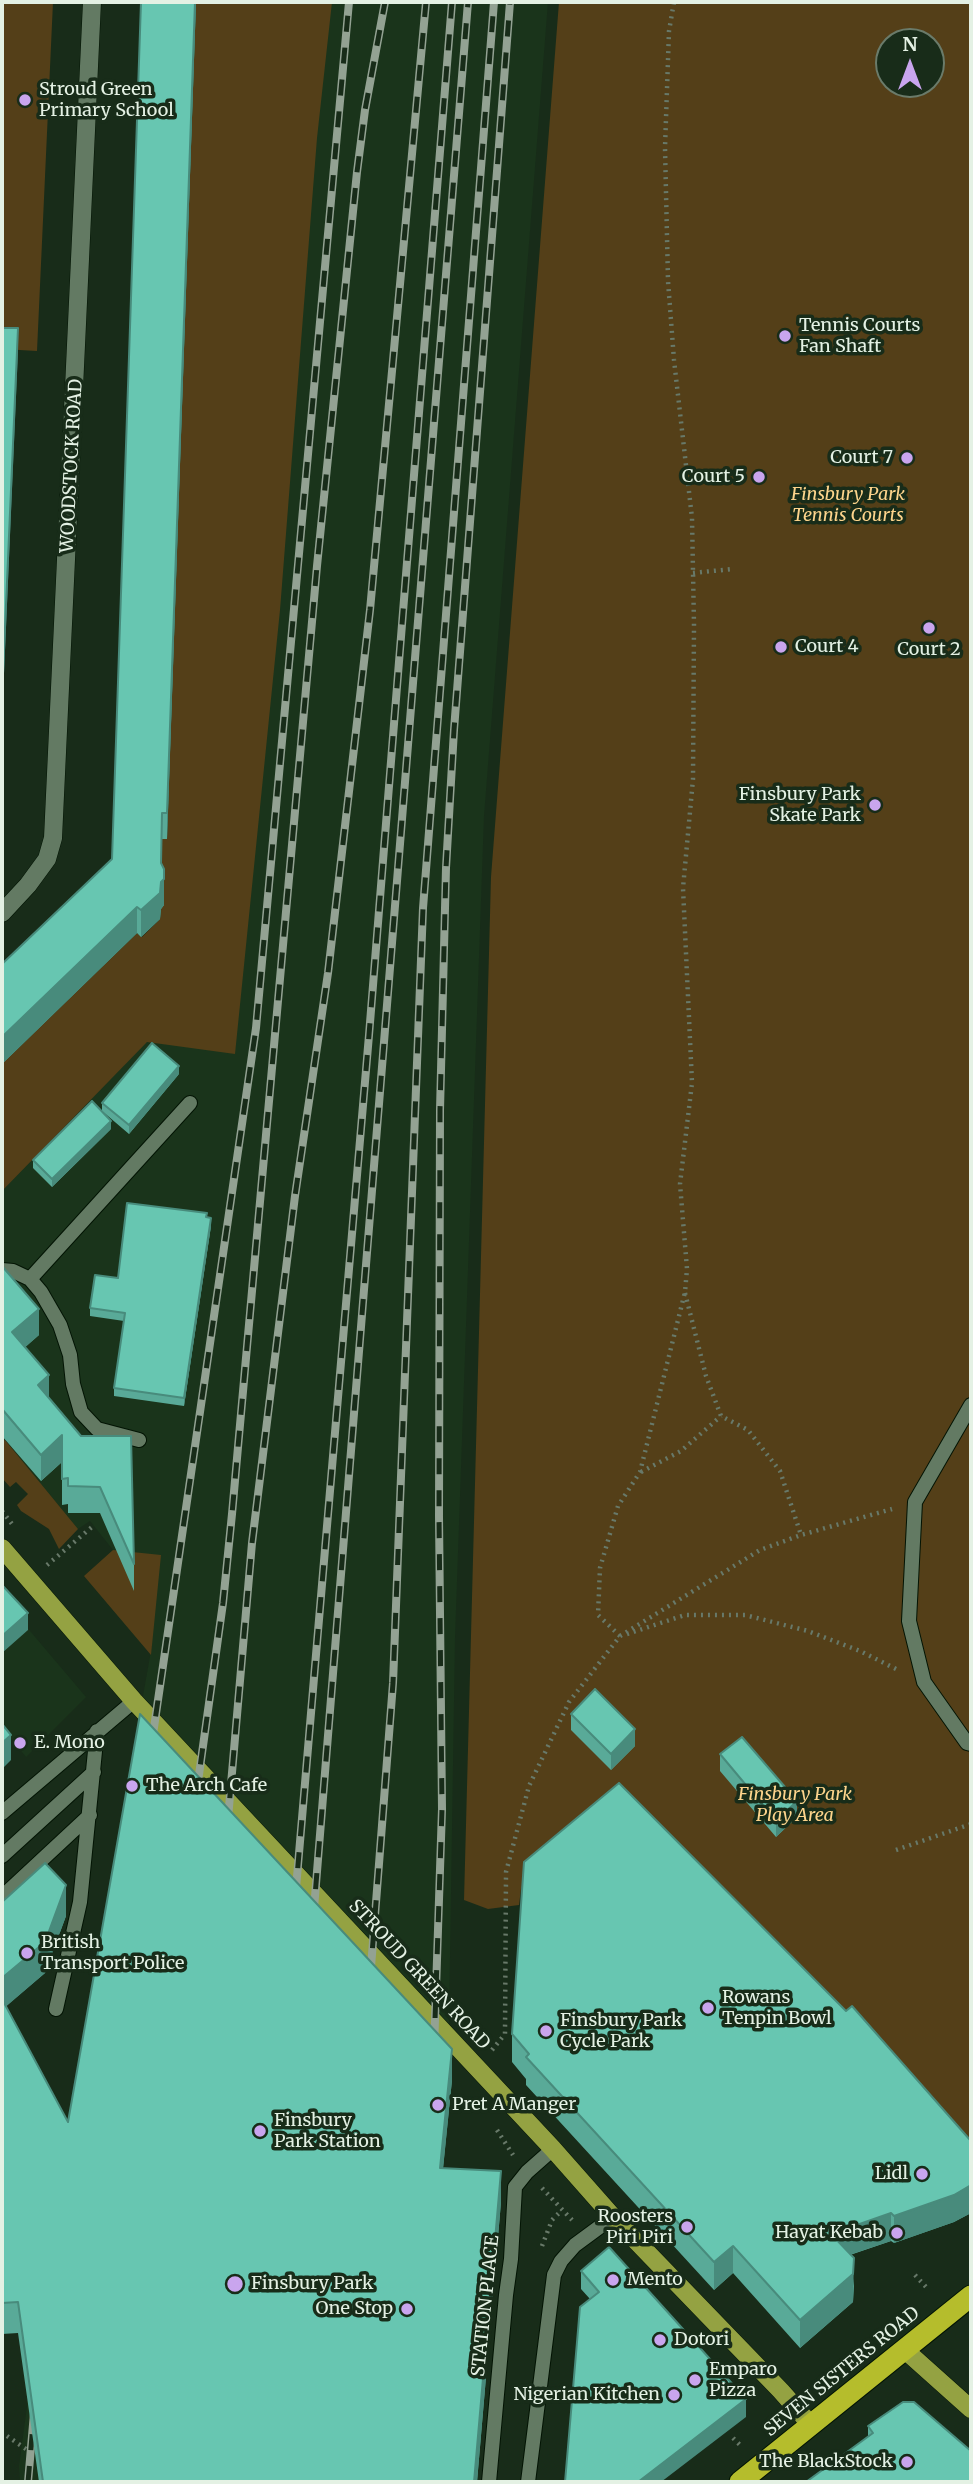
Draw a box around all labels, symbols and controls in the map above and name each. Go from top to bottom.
north arrow [875,28,945,98]
text: N [902,32,918,56]
place label: Stroud Green Primary School [39,79,174,122]
marker: Stroud Green Primary School [17,92,33,108]
place label: Tennis Courts Fan Shaft [799,315,920,358]
marker: Tennis Courts Fan Shaft [777,328,793,344]
street label: WOODSTOCK ROAD [57,378,87,554]
place label: Court 7 [830,447,893,469]
marker: Court 7 [899,450,915,466]
place label: Court 5 [682,466,745,488]
marker: Court 5 [751,469,767,485]
park label: Finsbury Park Tennis Courts [791,484,905,526]
marker: Court 2 [921,620,937,636]
place label: Court 4 [795,636,859,658]
marker: Court 4 [773,639,789,655]
place label: Court 2 [897,639,961,661]
place label: Finsbury Park Skate Park [739,784,861,826]
marker: Finsbury Park Skate Park [867,797,883,813]
place label: E. Mono [34,1732,105,1754]
marker: E. Mono [12,1735,28,1751]
place label: The Arch Cafe [146,1775,267,1797]
marker: The Arch Cafe [124,1778,140,1794]
park label: Finsbury Park Play Area [738,1784,852,1826]
street label: STROUD GREEN ROAD [344,1896,494,2054]
place label: British Transport Police [41,1932,184,1974]
marker: British Transport Police [19,1945,35,1961]
place label: Rowans Tenpin Bowl [722,1987,832,2030]
marker: Rowans Tenpin Bowl [700,2000,716,2016]
place label: Finsbury Park Cycle Park [560,2010,682,2052]
marker: Finsbury Park Cycle Park [538,2023,554,2039]
place label: Pret A Manger [452,2094,576,2116]
marker: Pret A Manger [430,2097,446,2113]
place label: Finsbury Park Station [274,2110,381,2152]
marker: Finsbury Park Station [252,2123,268,2139]
place label: Lidl [875,2163,908,2185]
marker: Lidl [914,2166,930,2182]
place label: Roosters Piri Piri [598,2206,673,2248]
marker: Roosters Piri Piri [679,2219,695,2235]
place label: Hayat Kebab [775,2222,883,2244]
marker: Hayat Kebab [889,2225,905,2241]
street label: STATION PLACE [468,2234,504,2378]
place label: Mento [627,2269,683,2291]
marker: Mento [605,2272,621,2288]
place label: Finsbury Park [251,2273,373,2295]
marker: Finsbury Park [225,2274,245,2294]
place label: One Stop [315,2298,393,2320]
marker: One Stop [399,2301,415,2317]
street label: SEVEN SISTERS ROAD [760,2303,924,2441]
place label: Dotori [674,2329,729,2351]
marker: Dotori [652,2332,668,2348]
place label: Emparo Pizza [709,2359,777,2402]
marker: Emparo Pizza [687,2372,703,2388]
place label: Nigerian Kitchen [514,2384,660,2406]
marker: Nigerian Kitchen [666,2387,682,2403]
place label: The BlackStock [759,2451,893,2473]
marker: The BlackStock [899,2454,915,2470]

